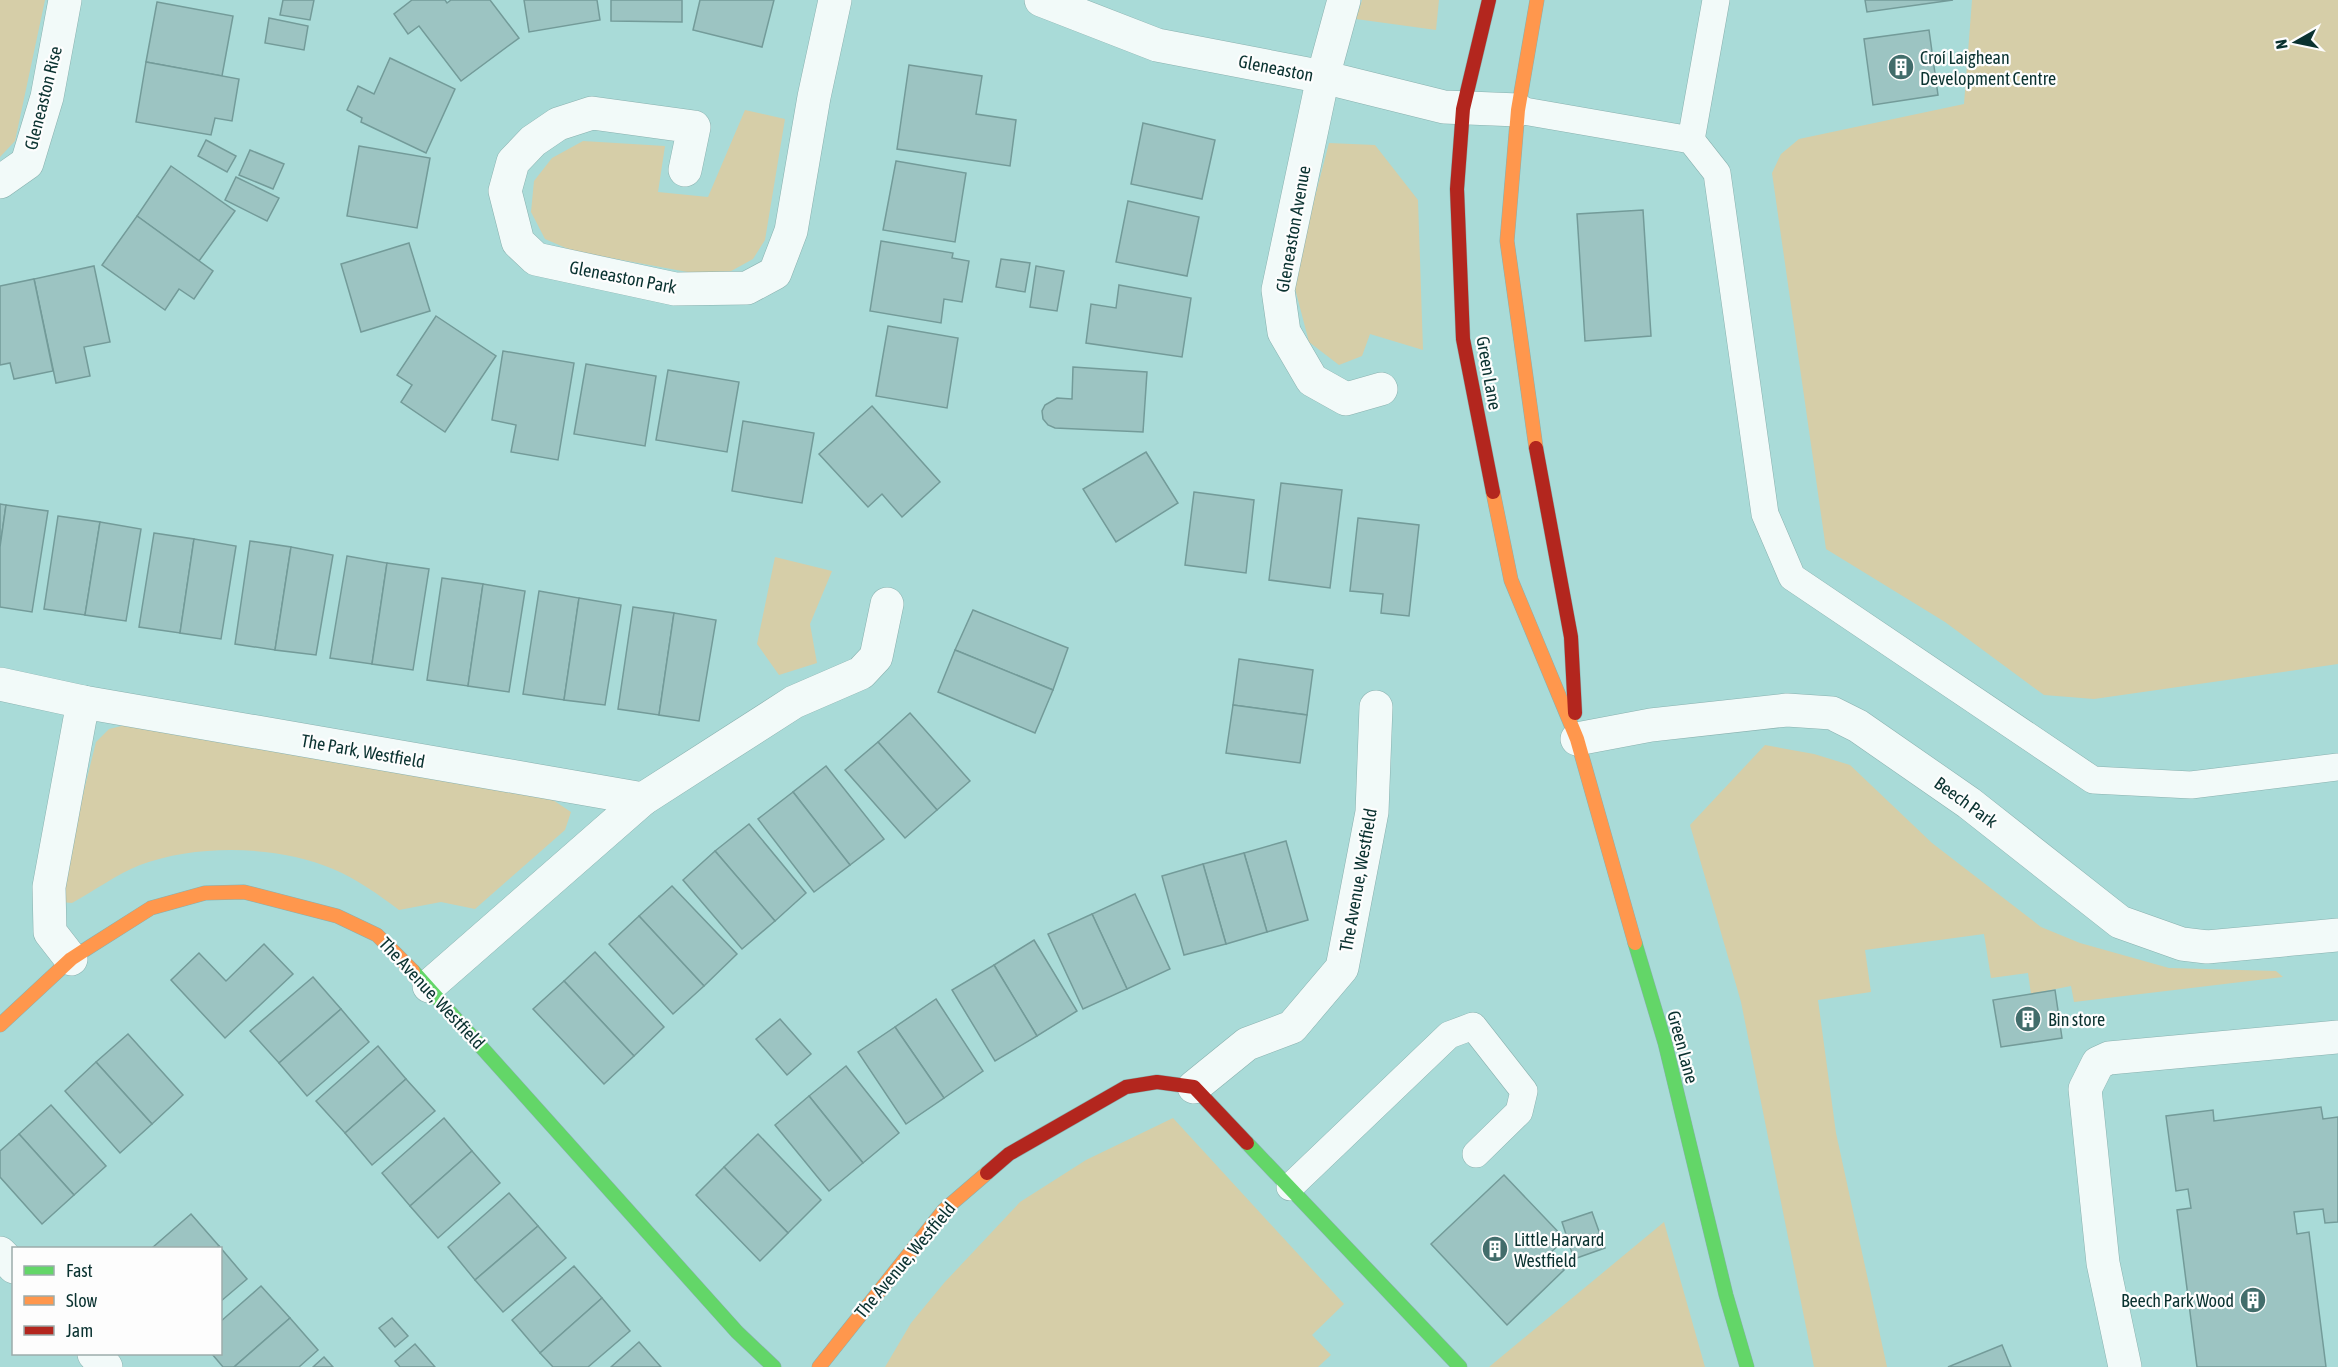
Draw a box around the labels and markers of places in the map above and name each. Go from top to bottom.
place label: Croí Laighean Development Centre [1920,47,2056,89]
building icon: Croí Laighean Development Centre [1886,52,1916,82]
building icon: Bin store [2013,1004,2043,1034]
place label: Bin store [2048,1009,2105,1030]
place label: Little Harvard Westfield [1514,1229,1604,1271]
building icon: Little Harvard Westfield [1480,1234,1510,1264]
building icon: Beech Park Wood [2238,1285,2268,1315]
place label: Beech Park Wood [2121,1290,2234,1311]

